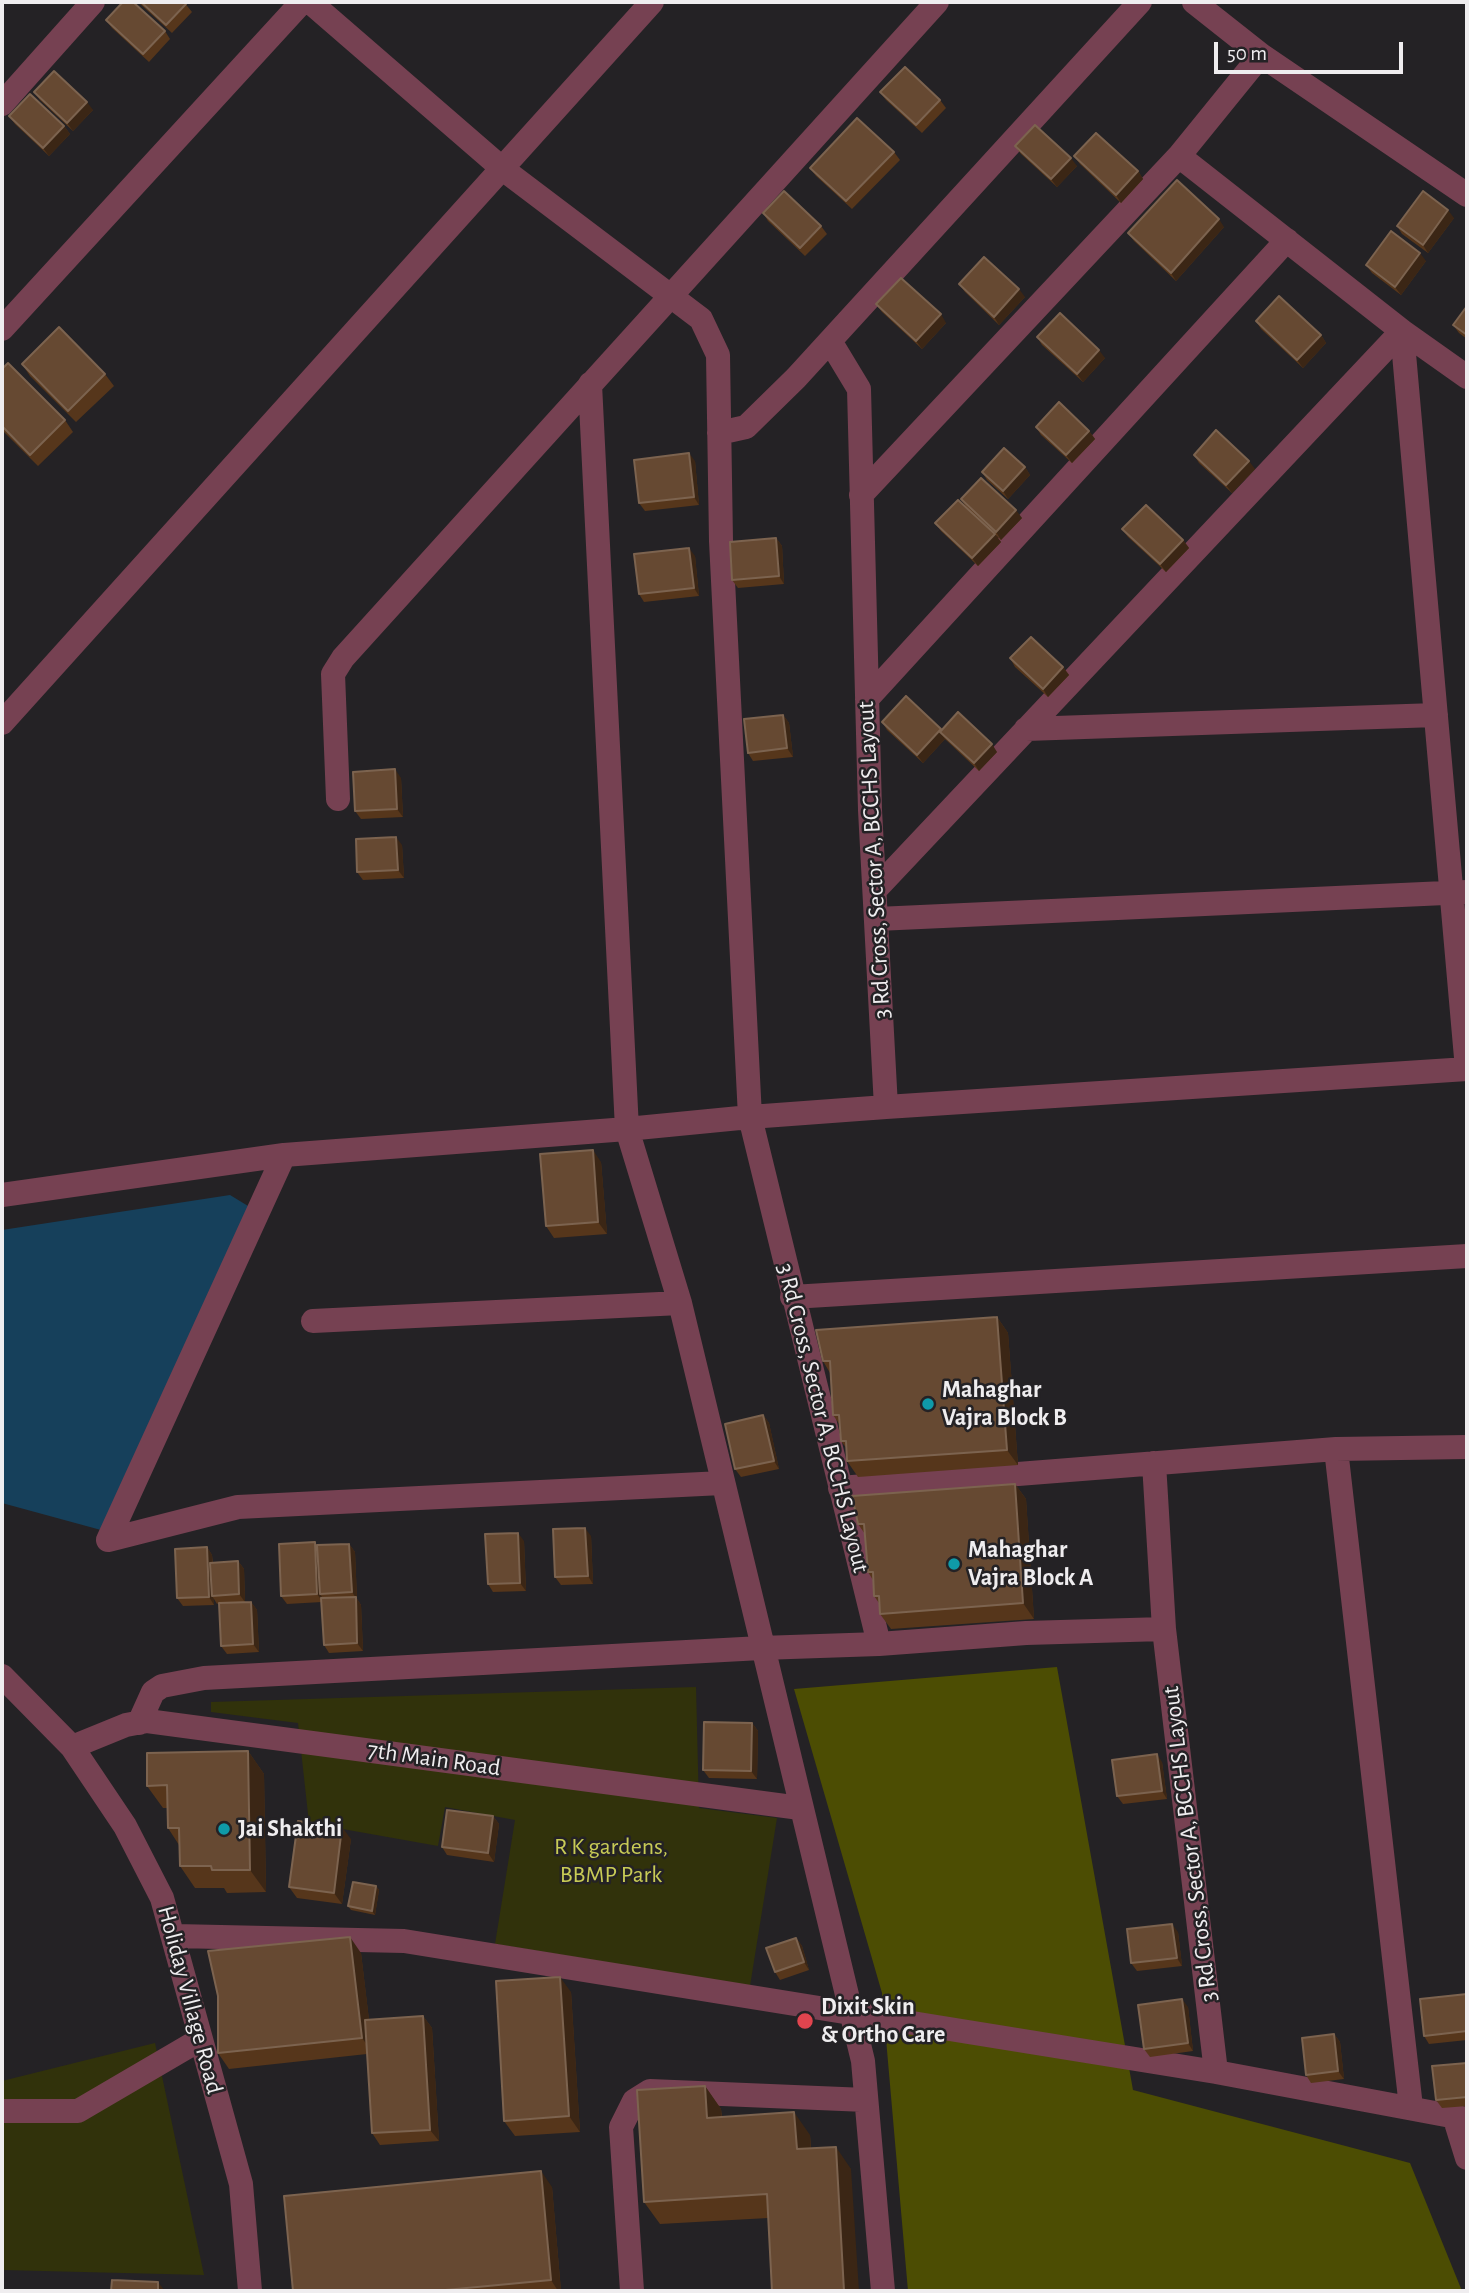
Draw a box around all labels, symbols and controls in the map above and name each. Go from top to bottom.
scale bar [1217,28,1406,72]
text: 50 m [1227,43,1267,64]
street label: 3 Rd Cross, Sector A, BCCHS Layout [851,700,897,1020]
street label: 3 Rd Cross, Sector A, BCCHS Layout [771,1260,875,1576]
place label: Mahaghar Vajra Block B [942,1376,1067,1432]
marker: Mahaghar Vajra Block B [920,1396,936,1412]
place label: Mahaghar Vajra Block A [968,1536,1093,1592]
marker: Mahaghar Vajra Block A [946,1556,962,1572]
street label: 3 Rd Cross, Sector A, BCCHS Layout [1156,1684,1224,2004]
street label: 7th Main Road [366,1735,502,1783]
place label: Jai Shakthi [238,1815,342,1843]
marker: Jai Shakthi [216,1821,232,1837]
park label: R K gardens, BBMP Park [554,1833,668,1889]
street label: Holiday Village Road [151,1903,229,2097]
place label: Dixit Skin & Ortho Care [821,1993,945,2049]
marker: Dixit Skin & Ortho Care [795,2011,815,2031]

